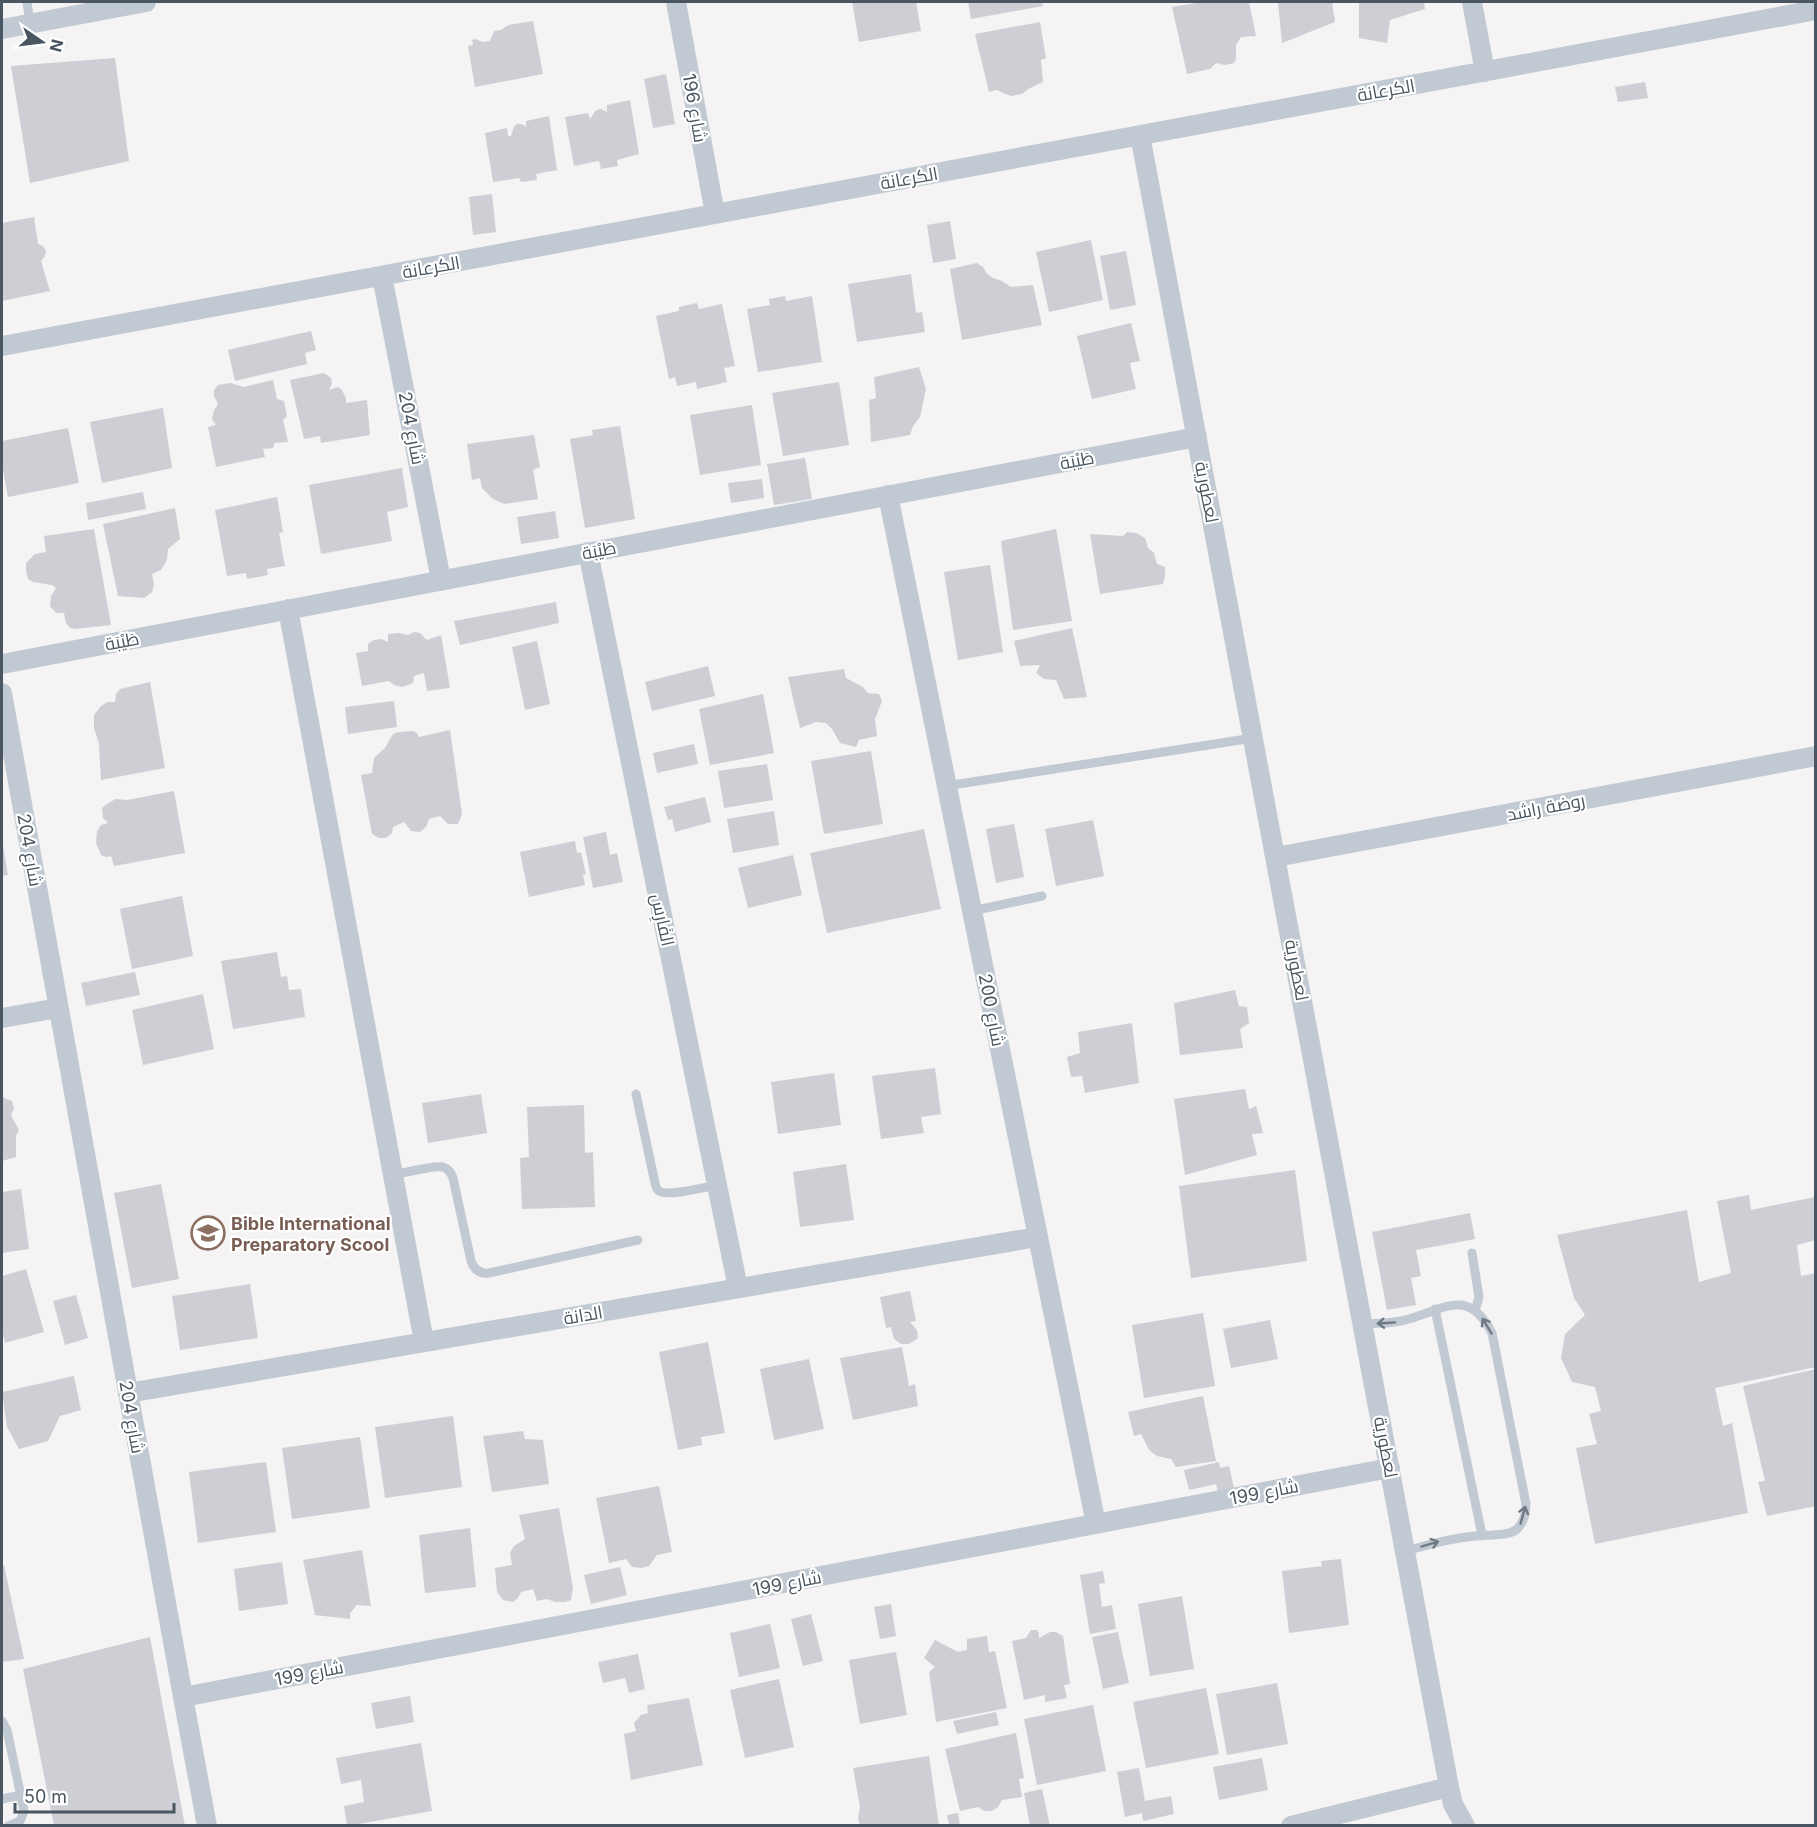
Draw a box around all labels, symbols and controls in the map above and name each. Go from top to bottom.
north arrow [12,12,72,72]
text: N [45,37,68,54]
street label: شارع 196 [677,72,711,144]
street label: الكرعانة [1356,75,1417,106]
street label: الكرعانة [879,163,940,194]
street label: الكرعانة [401,252,462,283]
street label: شارع 204 [393,390,429,467]
street label: طَيْبَة [1058,446,1096,474]
street label: لعطورية [1190,460,1223,524]
street label: طَيْبَة [580,536,618,564]
street label: طَيْبَة [103,627,141,655]
street label: روضة راشد [1505,789,1587,826]
street label: شارع 204 [11,812,47,889]
street label: الفَارِس [645,892,679,949]
street label: لعطورية [1280,938,1313,1002]
street label: شارع 200 [973,972,1009,1049]
place label: Bible International Preparatory Scool [231,1213,391,1255]
school or university icon: Bible International Preparatory Scool [190,1215,226,1251]
street label: الدانة [562,1301,604,1329]
one-way arrow [1377,1317,1397,1328]
one-way arrow [1481,1318,1493,1335]
street label: شارع 204 [113,1379,149,1456]
street label: لعطورية [1369,1415,1402,1479]
street label: شارع 199 [1228,1475,1301,1511]
one-way arrow [1518,1506,1529,1525]
one-way arrow [1420,1538,1439,1549]
street label: شارع 199 [751,1566,824,1602]
street label: شارع 199 [273,1656,346,1692]
scale bar [15,1776,174,1814]
text: 50 m [24,1786,67,1807]

